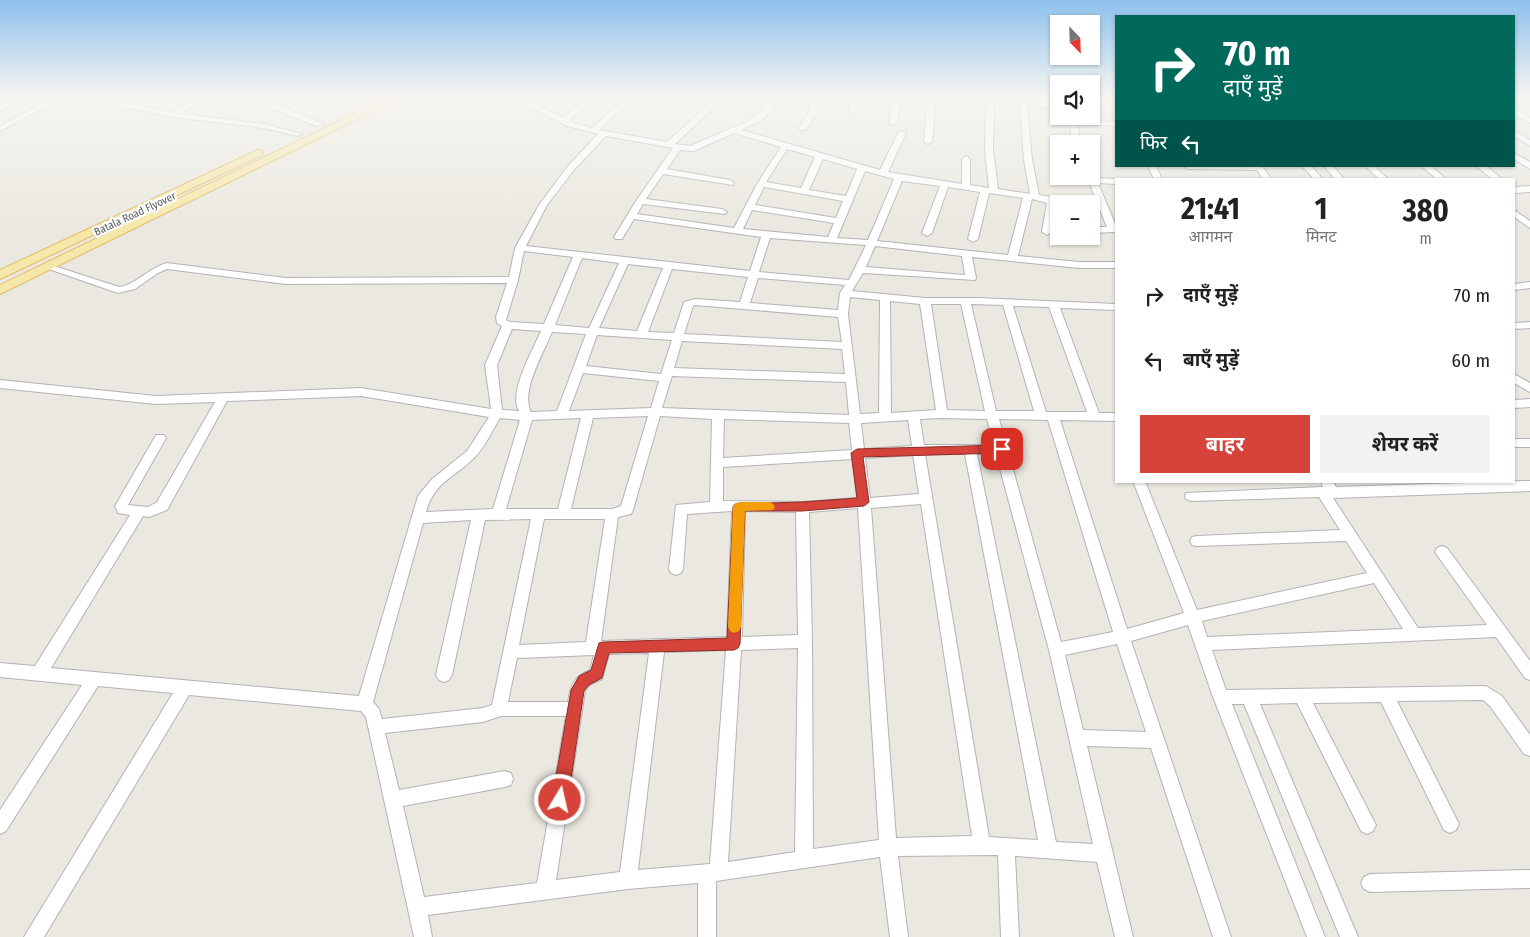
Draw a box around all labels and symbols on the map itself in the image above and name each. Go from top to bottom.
north arrow [1050,15,1100,65]
street label: Batala Road Flyover [92,189,178,239]
pin [981,428,1023,470]
position arrow [533,773,585,825]

